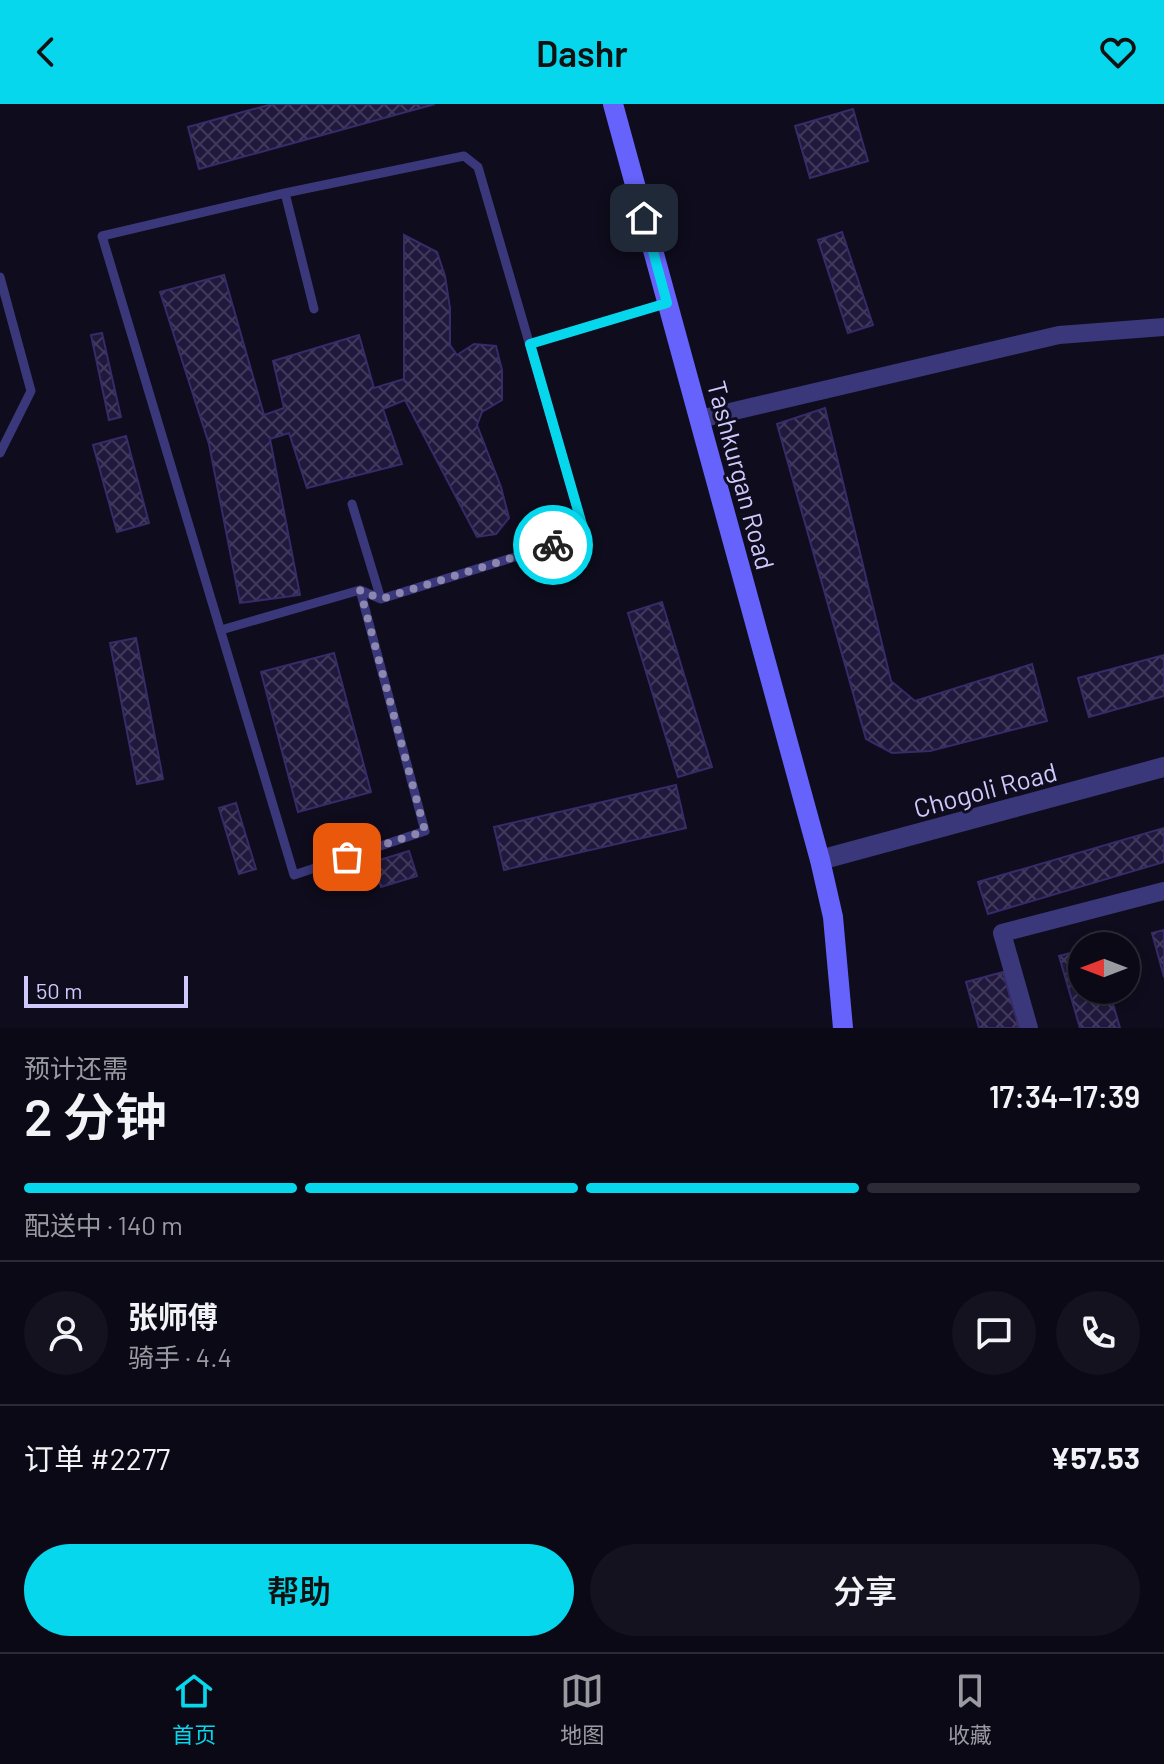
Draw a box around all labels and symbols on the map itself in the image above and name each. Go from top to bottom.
pin [610,184,678,252]
street label: Tashkurgan Road [702,377,782,573]
courier [513,505,593,585]
street label: Chogoli Road [910,755,1060,823]
pin [313,823,381,891]
north arrow [1068,932,1140,1004]
scale bar [24,972,188,1008]

